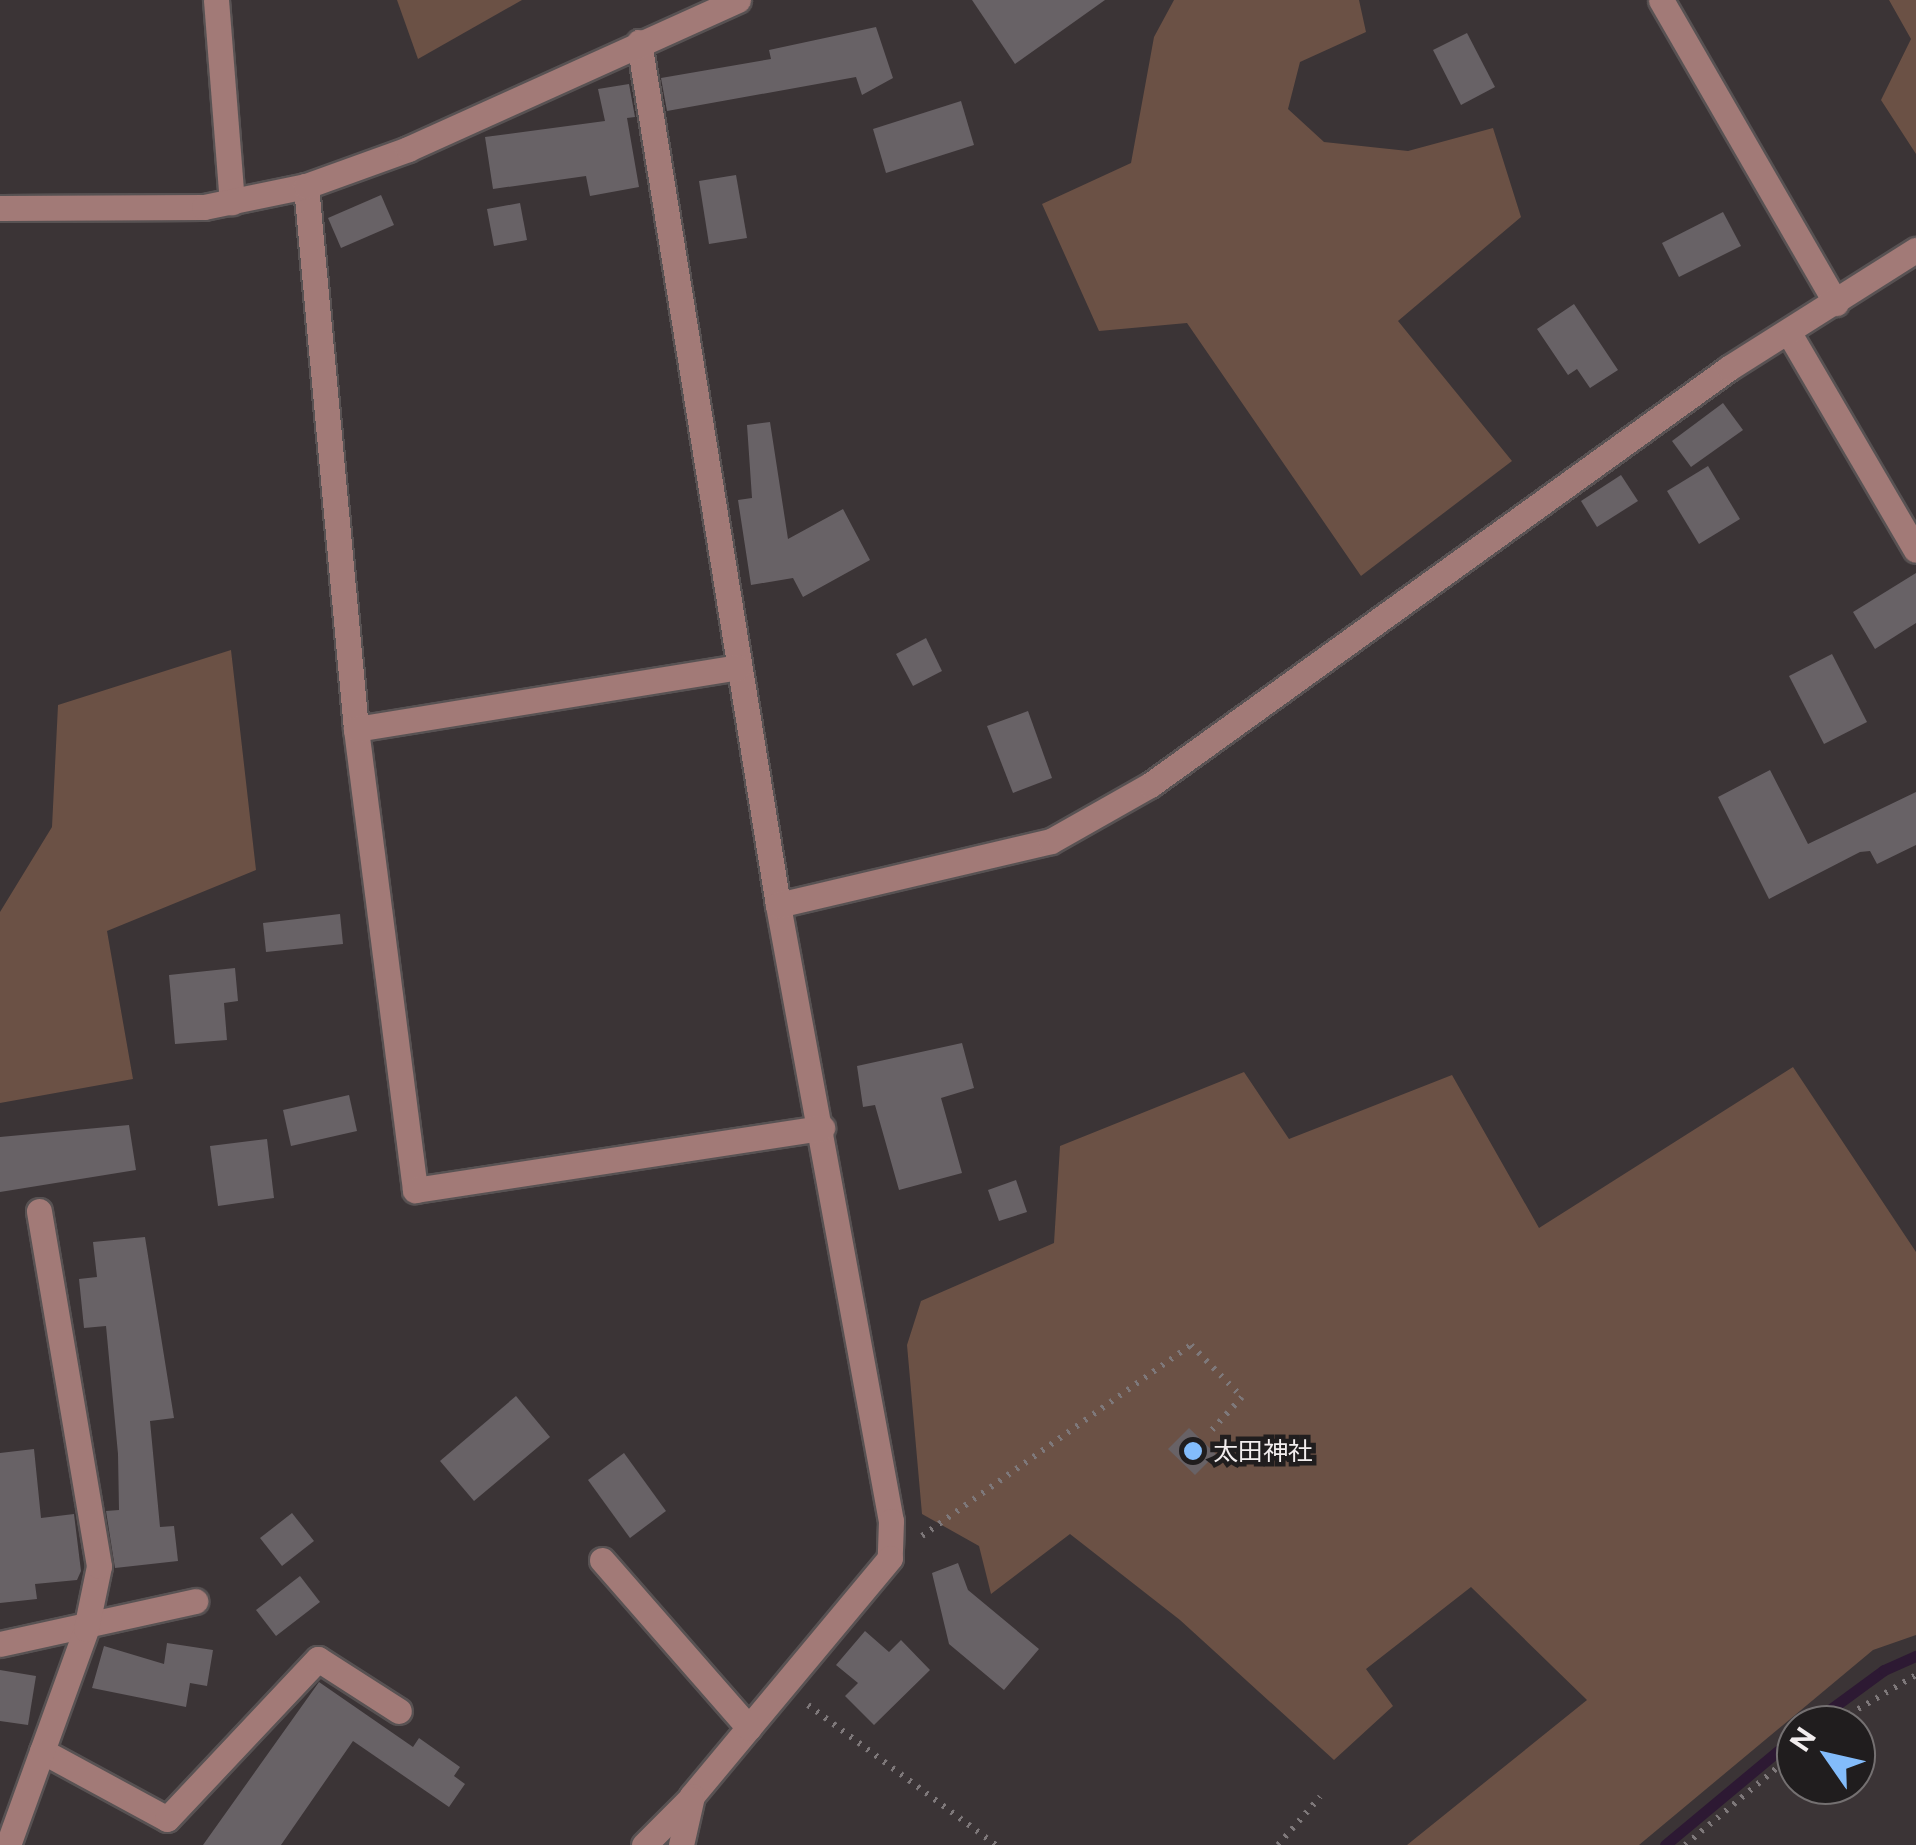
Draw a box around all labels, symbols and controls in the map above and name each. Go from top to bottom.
place label: 太田神社 [1213,1436,1313,1466]
marker: 太田神社 [1182,1440,1204,1462]
north arrow [1776,1705,1876,1805]
text: N [1783,1721,1822,1757]

